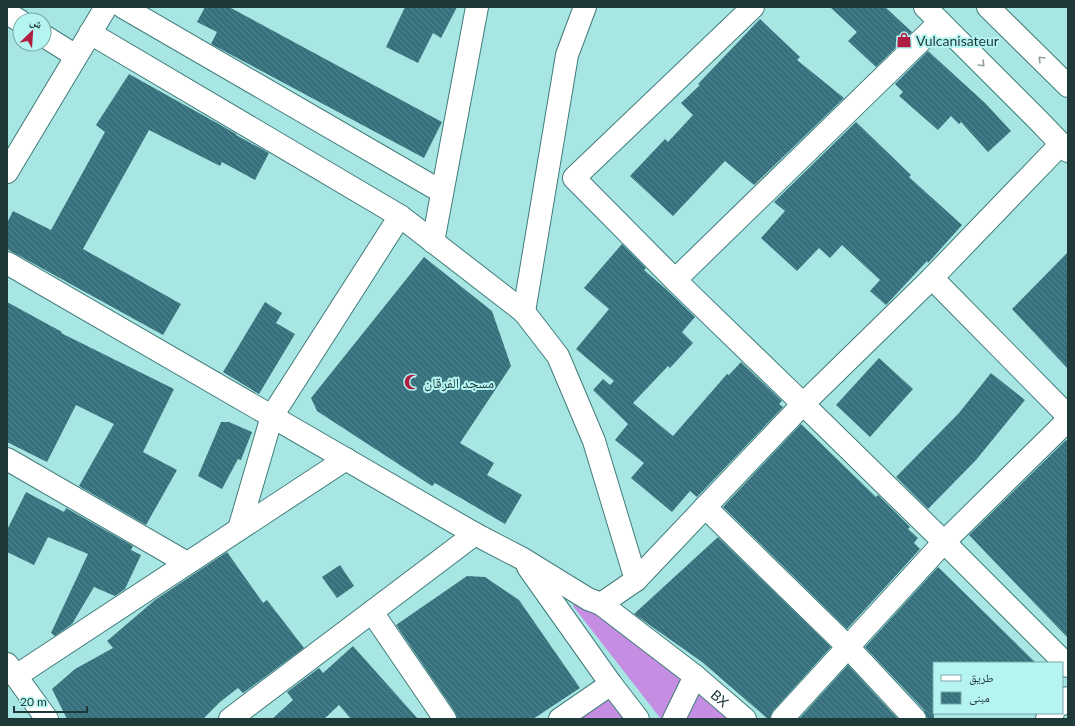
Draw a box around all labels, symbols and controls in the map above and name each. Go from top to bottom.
north arrow [12,12,52,52]
text: ش [28,14,45,33]
shop icon: Vulcanisateur [895,31,913,49]
place label: Vulcanisateur [916,32,999,49]
one-way arrow [1038,56,1046,63]
one-way arrow [977,59,985,67]
mosque icon: مسجد الفرقان [403,373,421,391]
place label: مسجد الفرقان [424,374,494,392]
legend [933,662,1063,714]
text: طريق [969,670,994,685]
street label: BX [708,685,733,710]
scale bar [14,688,87,714]
text: مبنى [969,690,990,705]
text: 20 m [20,694,47,709]

